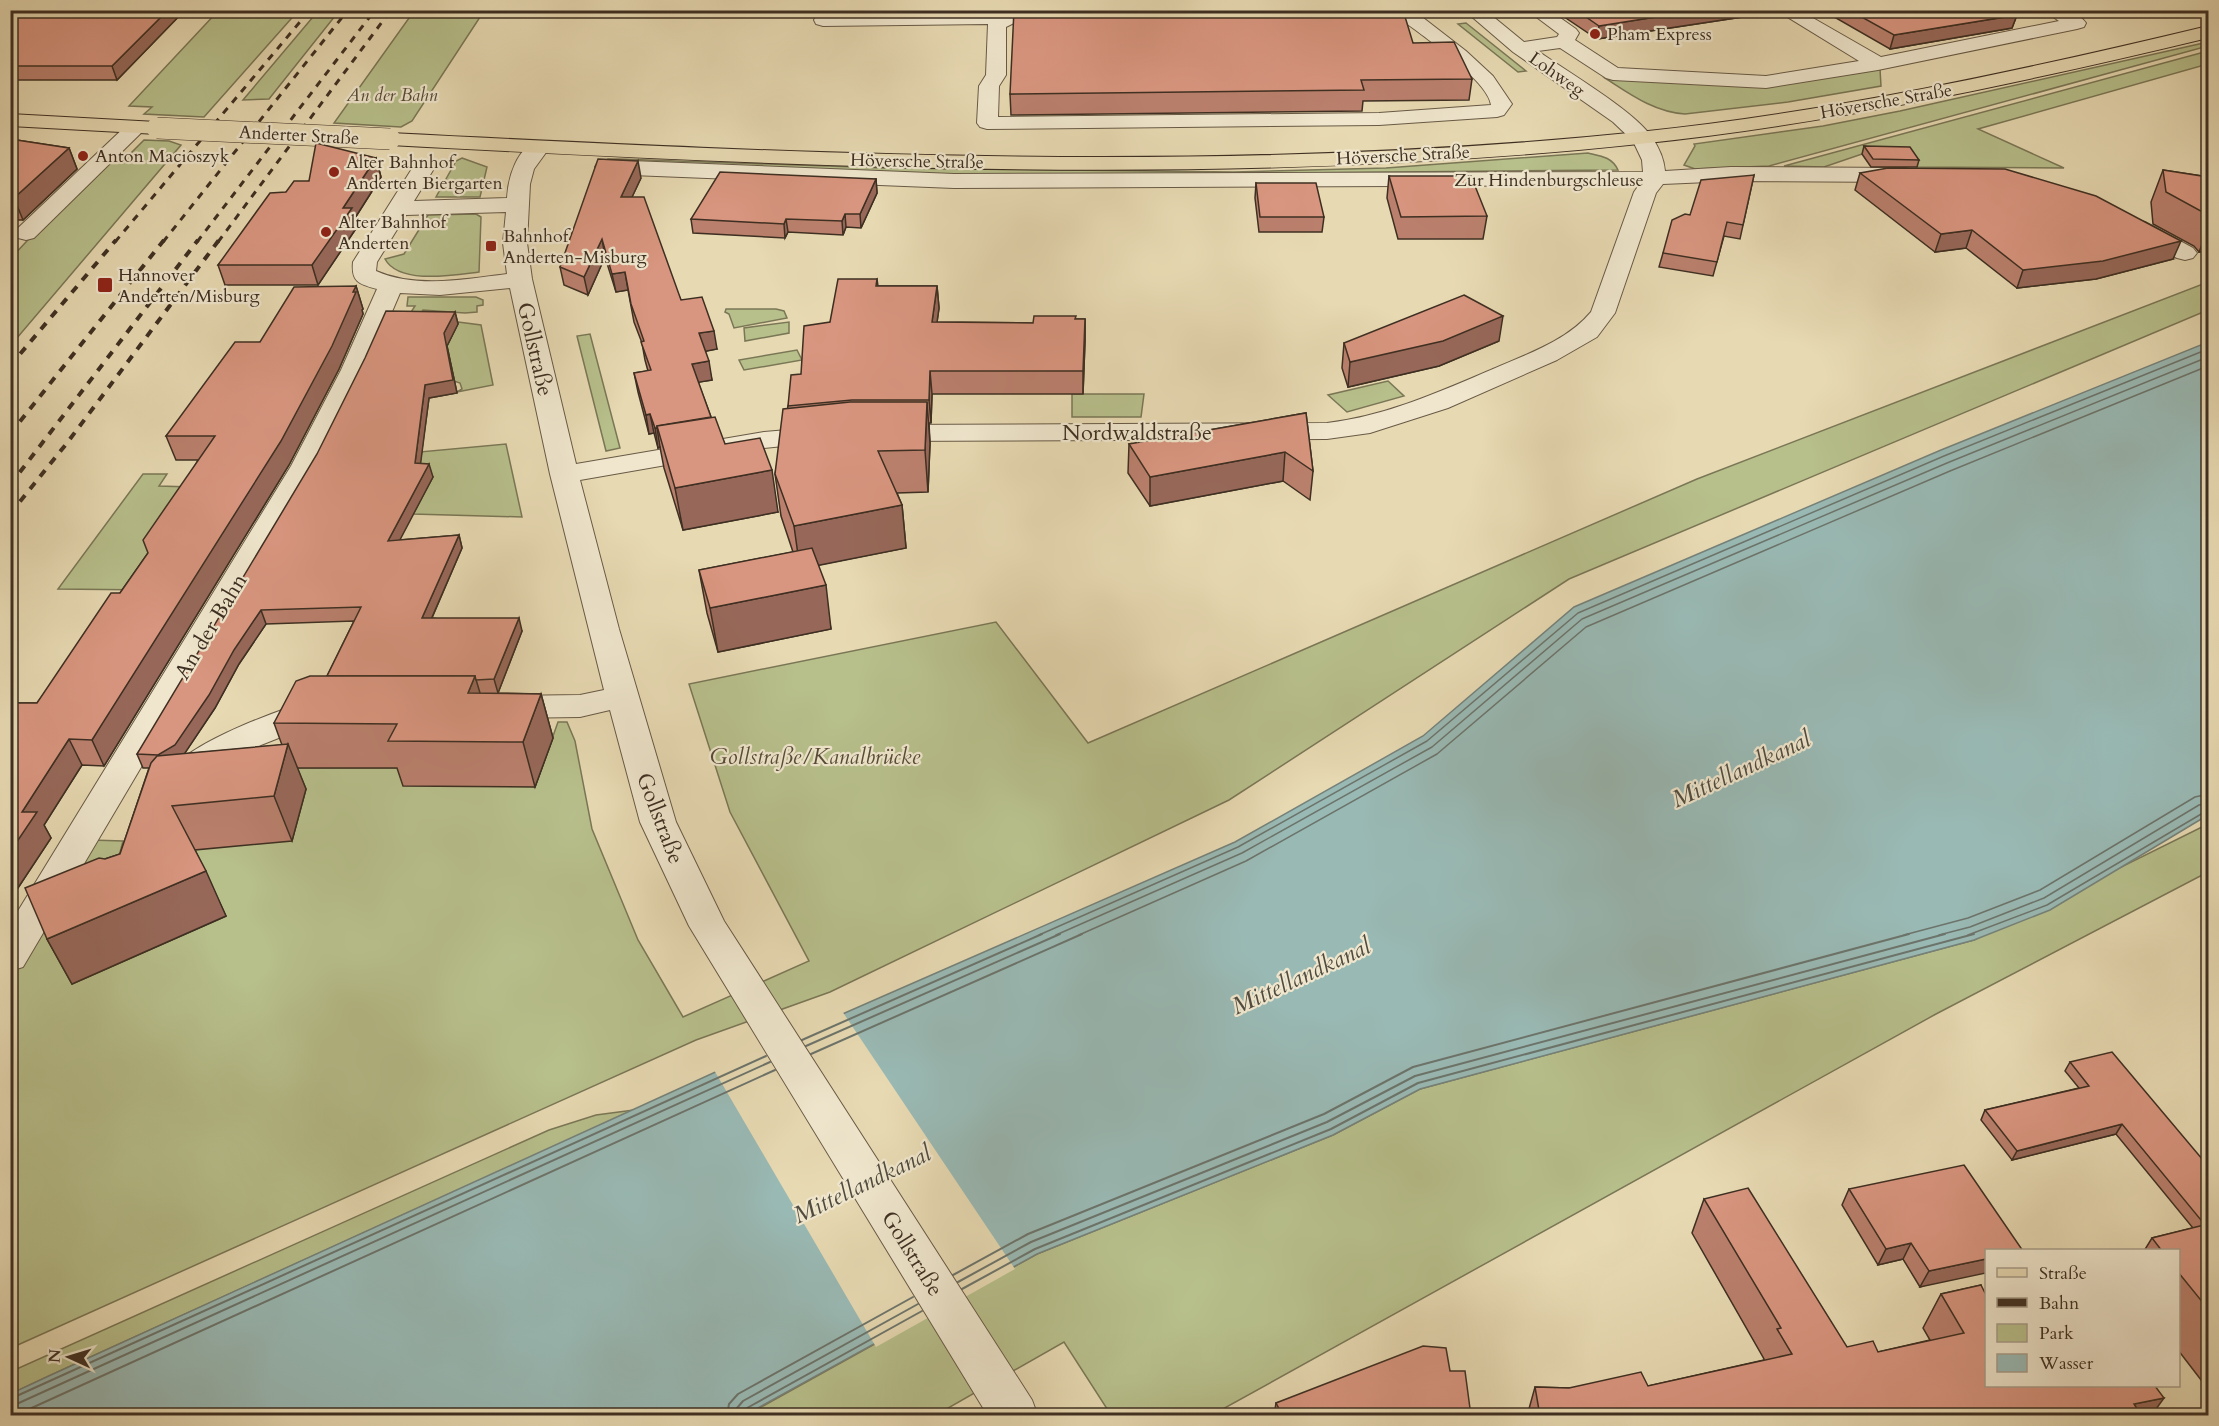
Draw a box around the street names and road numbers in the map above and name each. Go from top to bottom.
street label: Lohweg [1524,46,1591,103]
street label: Höversche Straße [1818,78,1954,125]
street label: Anderter Straße [238,120,360,151]
street label: Höversche Straße [1336,140,1470,171]
street label: Höversche Straße [850,148,984,175]
street label: Zur Hindenburgschleuse [1454,168,1644,193]
street label: Gollstraße [510,299,560,399]
street label: Nordwaldstraße [1062,418,1212,448]
street label: An der Bahn [167,567,255,685]
street label: Gollstraße [629,768,691,868]
street label: Gollstraße [874,1205,950,1302]

